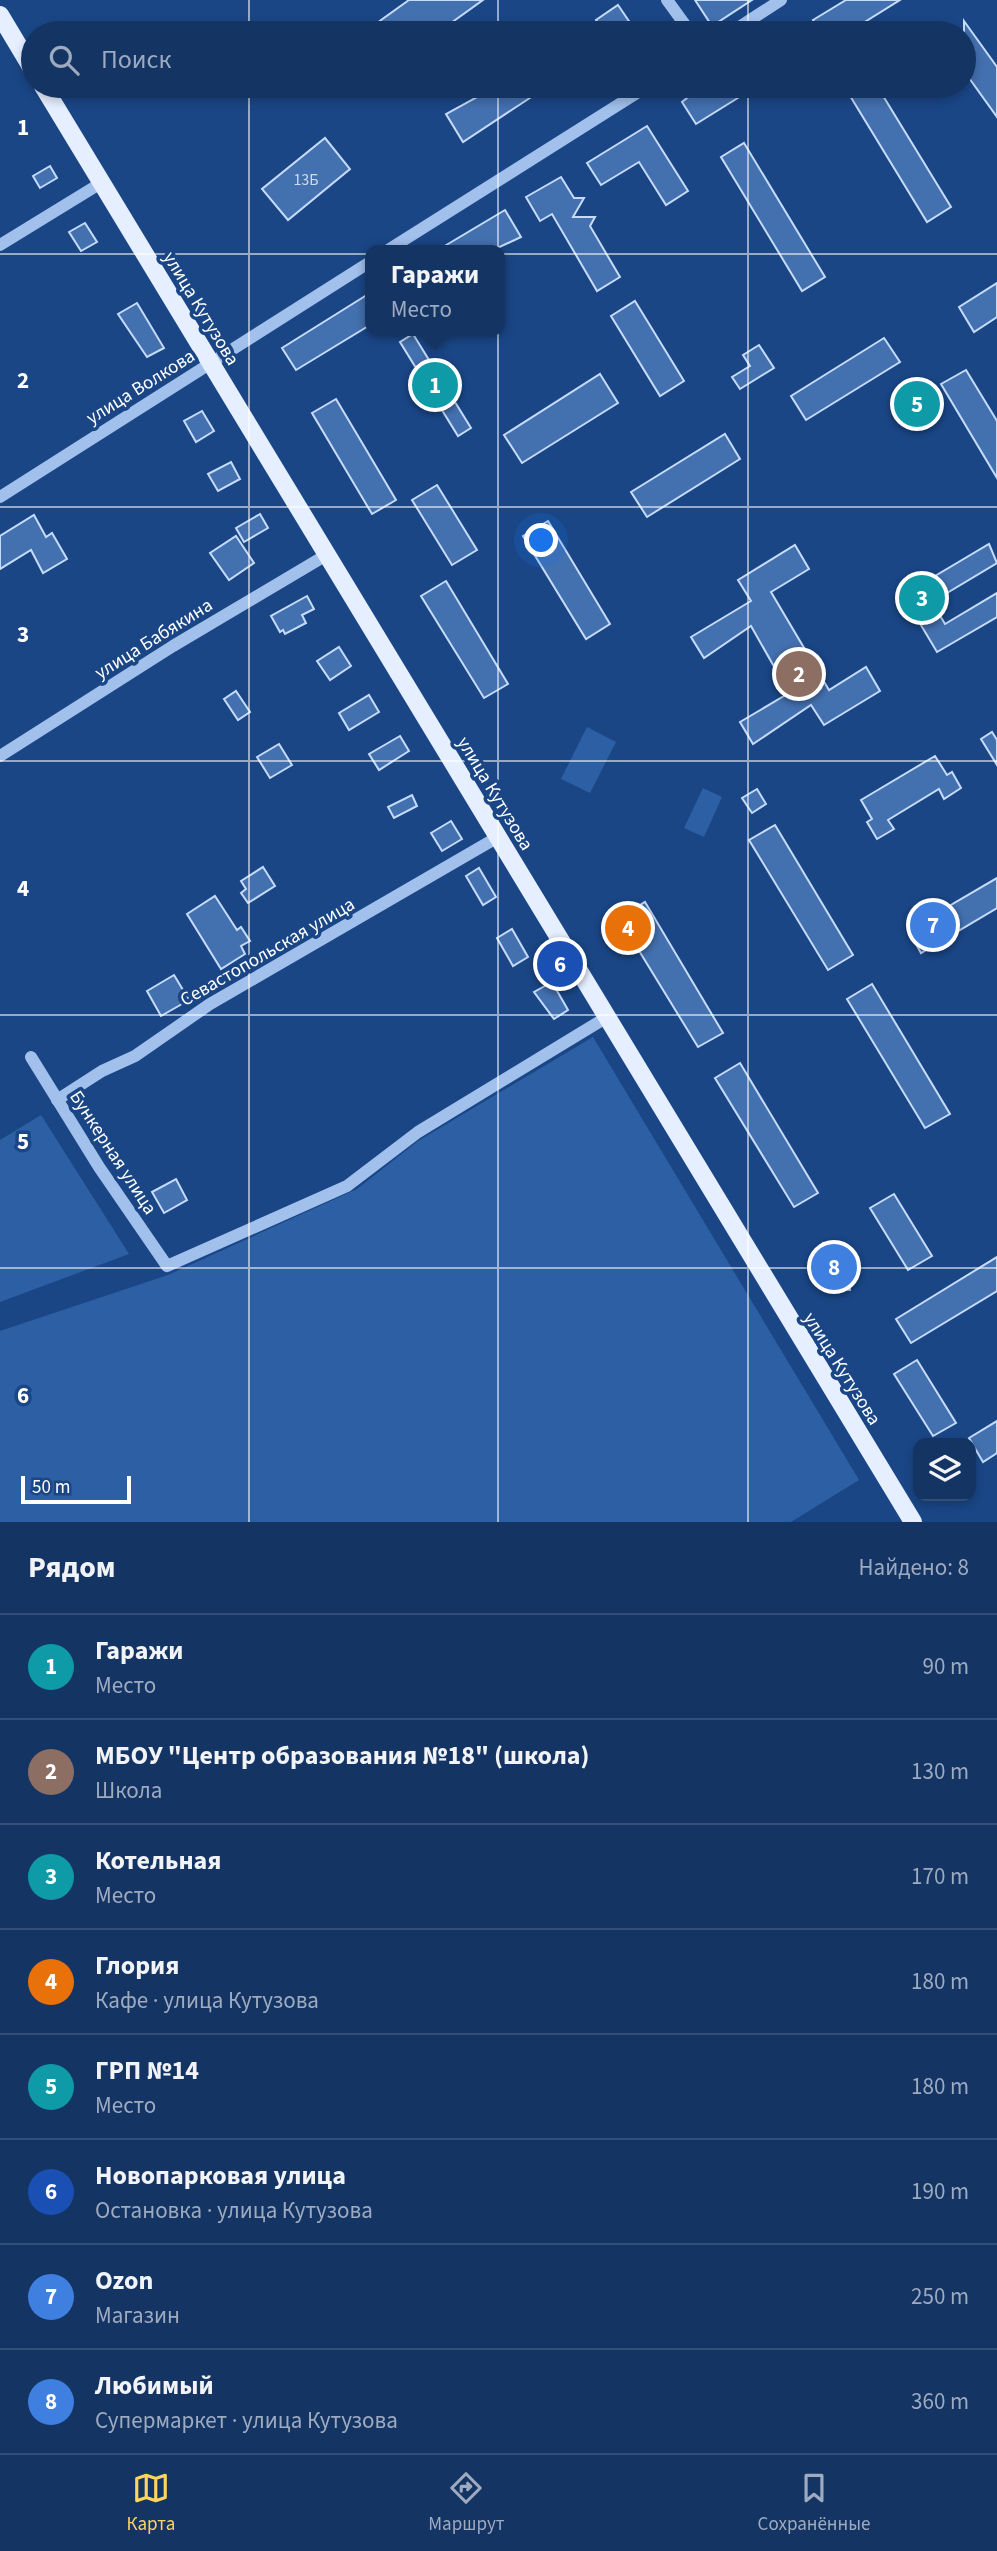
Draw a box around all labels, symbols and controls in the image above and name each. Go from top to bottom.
search box [21,21,976,98]
icon: search [45,41,83,79]
text: Поиск [101,41,171,78]
text: 1 [17,111,29,144]
house number: 13Б [293,169,319,191]
popup [365,245,505,336]
street label: улица Кутузова [156,247,245,371]
text: Гаражи [391,256,479,293]
text: Место [391,293,452,326]
street label: улица Волкова [81,343,200,432]
pin: 1 [412,359,458,411]
text: 2 [17,364,29,397]
pin: 5 [894,378,940,430]
your location [524,523,558,557]
pin: 3 [899,572,945,624]
street label: улица Бабякина [90,592,218,686]
text: 3 [17,618,29,651]
pin: 2 [776,648,822,700]
street label: улица Кутузова [450,732,539,856]
text: 4 [17,872,29,905]
street label: Севастопольская улица [175,891,360,1013]
pin: 7 [910,899,956,951]
pin: 4 [605,902,651,954]
pin: 6 [537,938,583,990]
street label: Бункерная улица [62,1085,163,1220]
text: 5 [17,1125,29,1158]
pin: 8 [811,1241,857,1293]
street label: улица Кутузова [796,1307,887,1431]
text: 6 [17,1379,29,1412]
map controls [913,1438,976,1501]
button: layers [913,1438,976,1501]
scale bar [21,1473,131,1505]
text: 50 m [32,1474,70,1501]
text: Рядом [28,1546,116,1589]
text: Найдено: 8 [859,1551,969,1584]
text: Гаражи [95,1632,183,1669]
text: 1 [45,1650,57,1683]
text: 90 m [922,1650,969,1683]
text: Место [95,1669,156,1702]
text: МБОУ "Центр образования №18" (школа) [95,1737,589,1774]
text: 2 [45,1755,57,1788]
text: 130 m [911,1755,969,1788]
text: Школа [95,1774,162,1807]
text: Котельная [95,1842,221,1879]
text: 3 [45,1860,57,1893]
text: 170 m [911,1860,969,1893]
text: Место [95,1879,156,1912]
text: Глория [95,1947,179,1984]
text: 4 [45,1965,57,1998]
text: 180 m [911,1965,969,1998]
text: Кафе · улица Кутузова [95,1984,319,2017]
text: ГРП №14 [95,2052,199,2089]
text: 5 [45,2070,57,2103]
text: 180 m [911,2070,969,2103]
text: Место [95,2089,156,2122]
text: Новопарковая улица [95,2157,346,2194]
text: 6 [45,2175,57,2208]
text: 190 m [911,2175,969,2208]
text: Остановка · улица Кутузова [95,2194,373,2227]
text: Ozon [95,2262,153,2299]
text: 7 [45,2280,57,2313]
text: 250 m [911,2280,969,2313]
text: Магазин [95,2299,180,2332]
text: Любимый [95,2367,214,2404]
text: 8 [45,2385,57,2418]
text: 360 m [911,2385,969,2418]
text: Супермаркет · улица Кутузова [95,2404,398,2437]
tab: Карта [127,2469,175,2538]
tab: Маршрут [428,2469,505,2538]
tab: Сохранённые [758,2469,870,2538]

